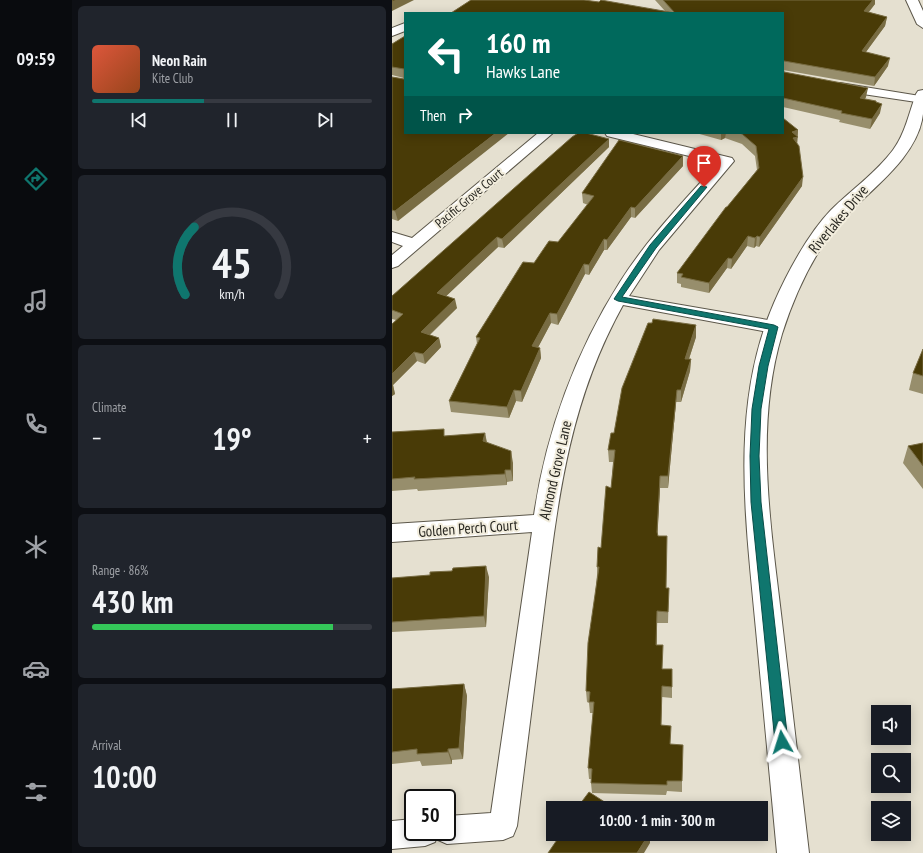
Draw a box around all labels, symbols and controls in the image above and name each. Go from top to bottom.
text: 160 m [486,24,550,61]
icon: left [420,28,472,80]
text: 09:59 [17,47,55,70]
text: Neon Rain [152,51,207,70]
text: Hawks Lane [486,60,560,83]
text: Kite Club [152,70,193,87]
icon: right [454,104,476,126]
text: Then [420,106,446,125]
icon: previous [128,109,150,131]
icon: pause [221,109,243,131]
icon: next [314,109,336,131]
pin [687,146,721,187]
icon: arrive [693,152,715,174]
street label: Pacific Grove Court [431,164,507,231]
icon: directions [22,165,50,193]
street label: Riverlakes Drive [804,181,872,257]
text: 45 [212,236,252,289]
text: km/h [219,284,245,303]
icon: music [22,287,50,315]
text: Climate [92,399,126,416]
icon: phone [22,410,50,438]
text: 19° [212,419,252,458]
street label: Almond Grove Lane [534,419,576,521]
text: − [92,424,101,452]
text: + [363,424,372,452]
street label: Golden Perch Court [418,515,518,541]
icon: climate [22,533,50,561]
text: Range · 86% [92,562,148,579]
text: 430 km [92,582,173,621]
icon: car [22,655,50,683]
map controls [871,705,911,841]
button: sound [871,705,911,745]
position arrow [761,721,803,763]
text: Arrival [92,737,121,754]
button: search [871,753,911,793]
text: 10:00 [92,757,157,796]
icon: filters [22,778,50,806]
speed limit sign: 50 [404,789,456,841]
button: layers [871,801,911,841]
text: 10:00 · 1 min · 300 m [599,811,715,830]

